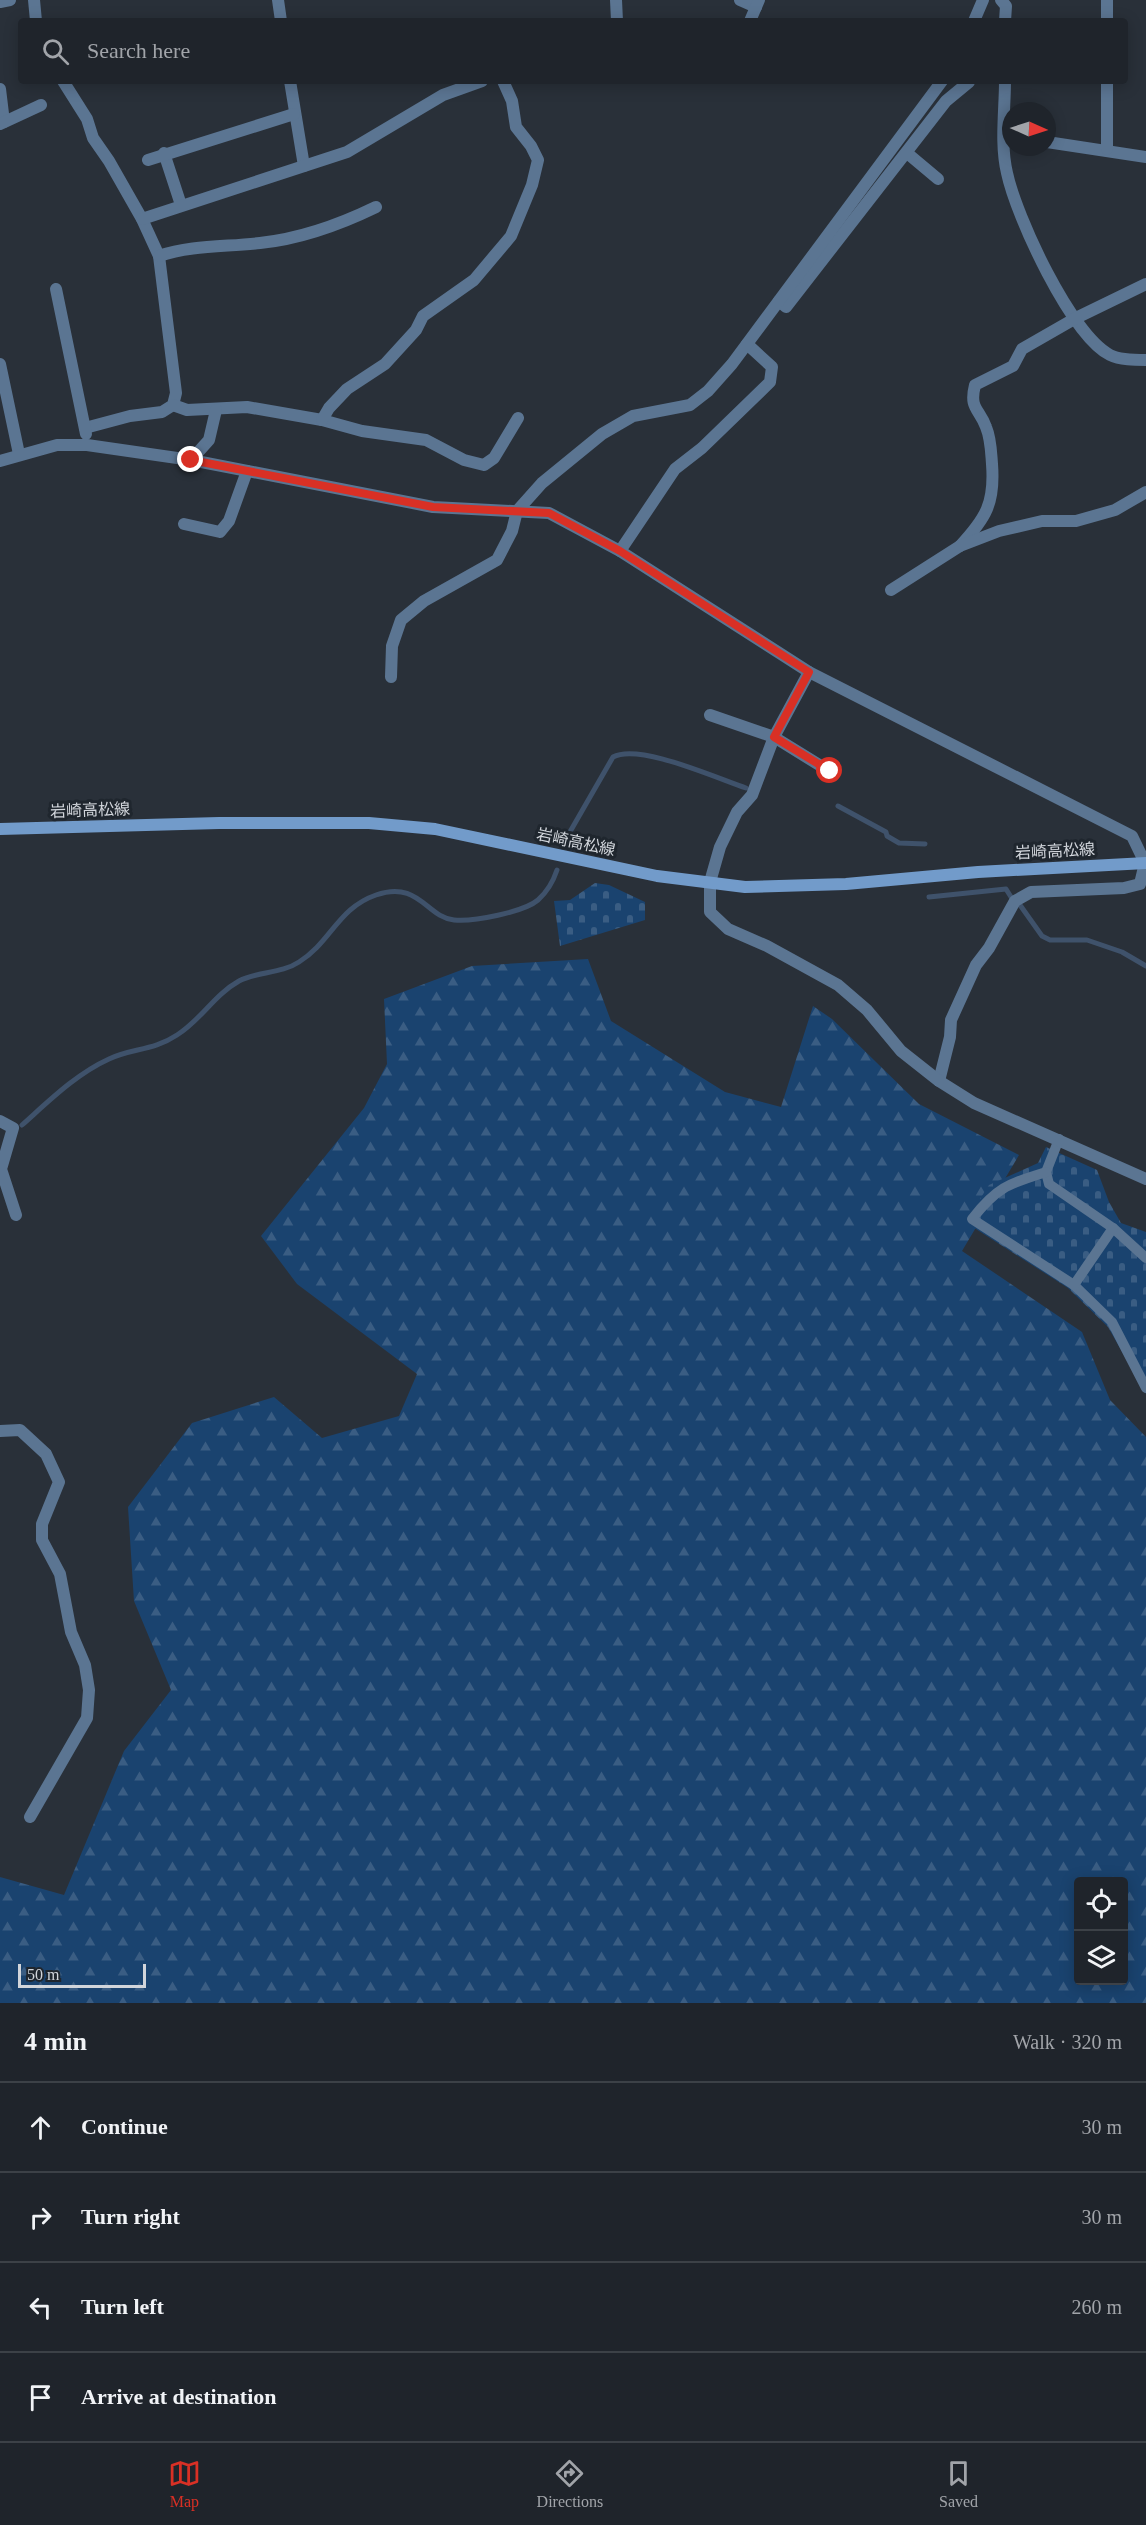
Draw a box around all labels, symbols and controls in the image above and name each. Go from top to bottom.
search box [18,18,1128,84]
icon: search [39,35,72,68]
text: Search here [87,38,190,63]
north arrow [1002,102,1056,156]
route end [177,446,203,472]
route start [816,757,842,783]
street label: 岩崎高松線 [50,800,130,820]
street label: 岩崎高松線 [535,825,617,859]
street label: 岩崎高松線 [1015,840,1095,862]
map controls [1074,1877,1128,1985]
button: locate [1074,1877,1128,1931]
button: layers [1074,1931,1128,1985]
scale bar [18,1961,146,1988]
text: 50 m [27,1966,59,1983]
text: 4 min [24,2027,87,2056]
text: Walk · 320 m [1013,2031,1122,2053]
icon: ahead [24,2111,57,2144]
text: Continue [81,2114,168,2139]
text: 30 m [1081,2116,1122,2138]
icon: right [24,2201,57,2234]
text: Turn right [81,2204,180,2229]
text: 30 m [1081,2206,1122,2228]
icon: left [24,2291,57,2324]
text: Turn left [81,2294,164,2319]
text: 260 m [1071,2296,1122,2318]
icon: arrive [24,2381,57,2414]
text: Arrive at destination [81,2384,277,2409]
tab: Map [168,2457,201,2511]
tab: Directions [537,2457,603,2511]
tab: Saved [939,2457,978,2511]

